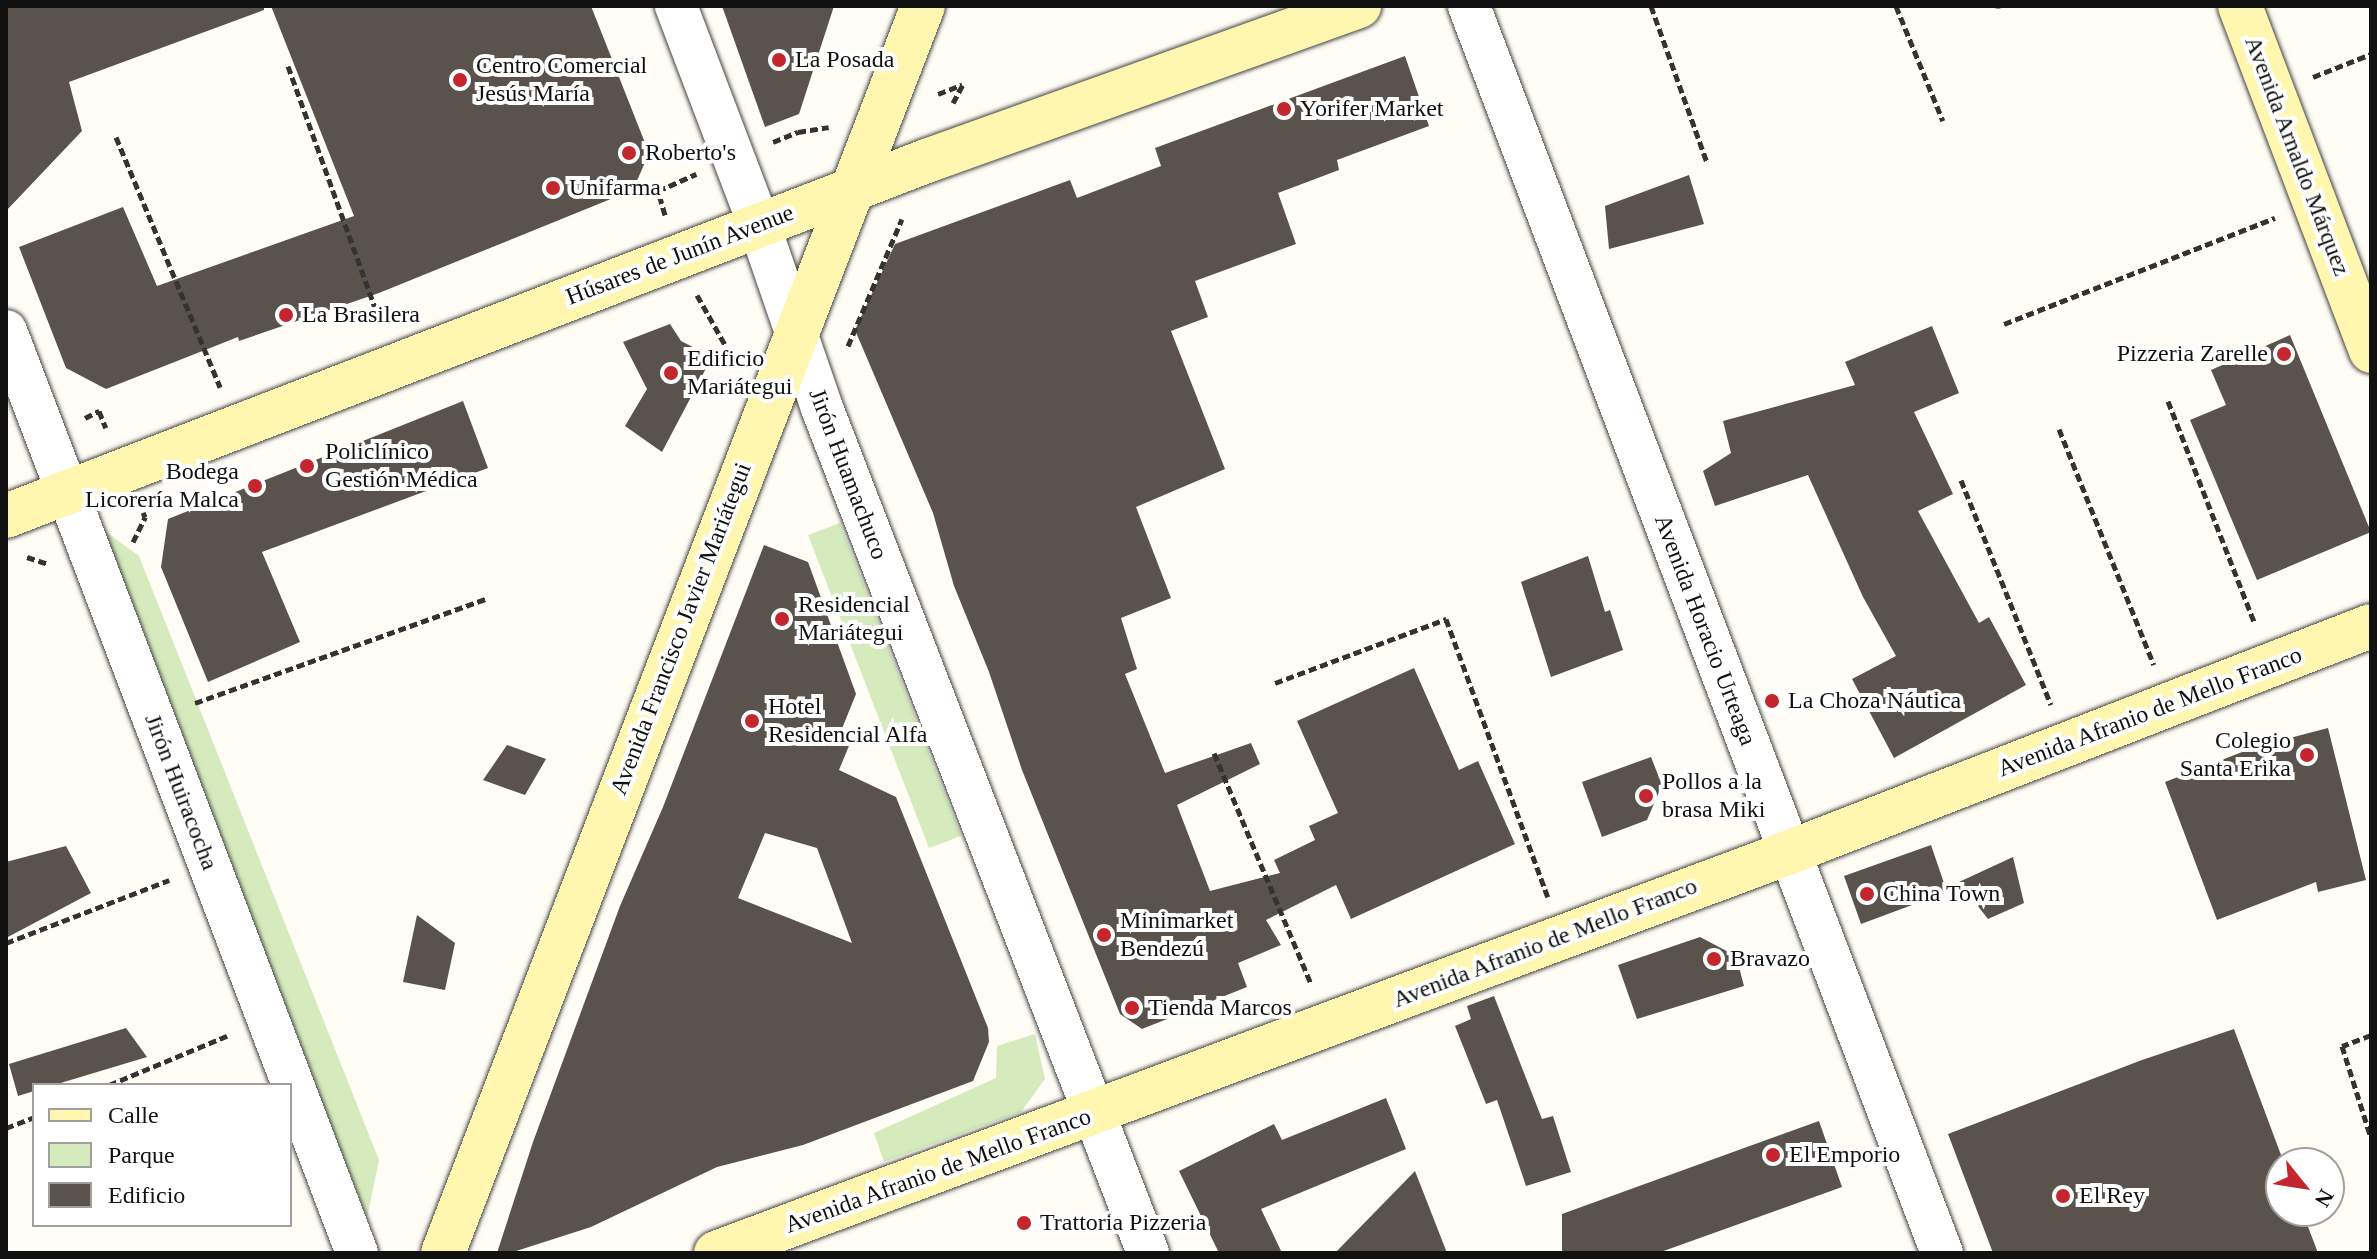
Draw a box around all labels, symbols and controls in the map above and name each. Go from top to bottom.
street label: Avenida Arnaldo Márquez [2238,32,2356,280]
place label: La Posada [795,46,894,74]
marker: La Posada [770,51,788,69]
place label: Centro Comercial Jesús María [476,52,647,108]
marker: Centro Comercial Jesús María [451,71,469,89]
place label: Yorifer Market [1300,95,1444,123]
marker: Yorifer Market [1275,100,1293,118]
place label: Roberto's [645,139,736,167]
marker: Roberto's [620,144,638,162]
place label: Unifarma [569,174,661,202]
marker: Unifarma [544,179,562,197]
street label: Húsares de Junín Avenue [561,198,799,312]
place label: La Brasilera [302,301,420,329]
marker: La Brasilera [277,306,295,324]
place label: Pizzeria Zarelle [2117,340,2268,368]
place label: Edificio Mariátegui [687,345,792,401]
marker: Pizzeria Zarelle [2275,345,2293,363]
marker: Edificio Mariátegui [662,364,680,382]
street label: Jirón Huamachuco [802,385,894,563]
place label: Policlínico Gestión Médica [325,438,478,494]
marker: Policlínico Gestión Médica [296,455,318,477]
place label: Bodega Licorería Malca [85,458,239,514]
street label: Avenida Francisco Javier Mariátegui [604,459,758,799]
marker: Bodega Licorería Malca [246,477,264,495]
street label: Avenida Horacio Urteaga [1648,511,1762,749]
place label: Residencial Mariátegui [798,591,910,647]
marker: Residencial Mariátegui [773,610,791,628]
street label: Avenida Afranio de Mello Franco [1993,640,2307,784]
place label: La Choza Náutica [1788,687,1961,715]
marker: La Choza Náutica [1763,692,1781,710]
place label: Hotel Residencial Alfa [768,693,929,749]
street label: Jirón Huiracocha [138,710,224,874]
marker: Hotel Residencial Alfa [743,712,761,730]
place label: Colegio Santa Erika [2180,727,2291,783]
marker: Colegio Santa Erika [2298,746,2316,764]
place label: Pollos a la brasa Miki [1662,768,1765,824]
marker: Pollos a la brasa Miki [1637,787,1655,805]
street label: Avenida Afranio de Mello Franco [1388,871,1702,1015]
place label: China Town [1883,880,2001,908]
marker: China Town [1858,885,1876,903]
place label: Minimarket Bendezú [1120,907,1233,963]
marker: Minimarket Bendezú [1095,926,1113,944]
place label: Bravazo [1730,945,1810,973]
marker: Bravazo [1705,950,1723,968]
place label: Tienda Marcos [1148,994,1292,1022]
marker: Tienda Marcos [1123,999,1141,1017]
legend [32,1083,292,1227]
text: Calle [108,1102,159,1128]
street label: Avenida Afranio de Mello Franco [780,1102,1096,1240]
place label: El Emporio [1789,1141,1900,1169]
text: Parque [108,1142,175,1168]
marker: El Emporio [1764,1146,1782,1164]
north arrow [2265,1147,2345,1227]
text: Edificio [108,1182,185,1208]
place label: El Rey [2079,1182,2145,1210]
text: N [2310,1185,2339,1211]
marker: El Rey [2054,1187,2072,1205]
place label: Trattoria Pizzeria [1040,1209,1206,1237]
marker: Trattoria Pizzeria [1015,1214,1033,1232]

